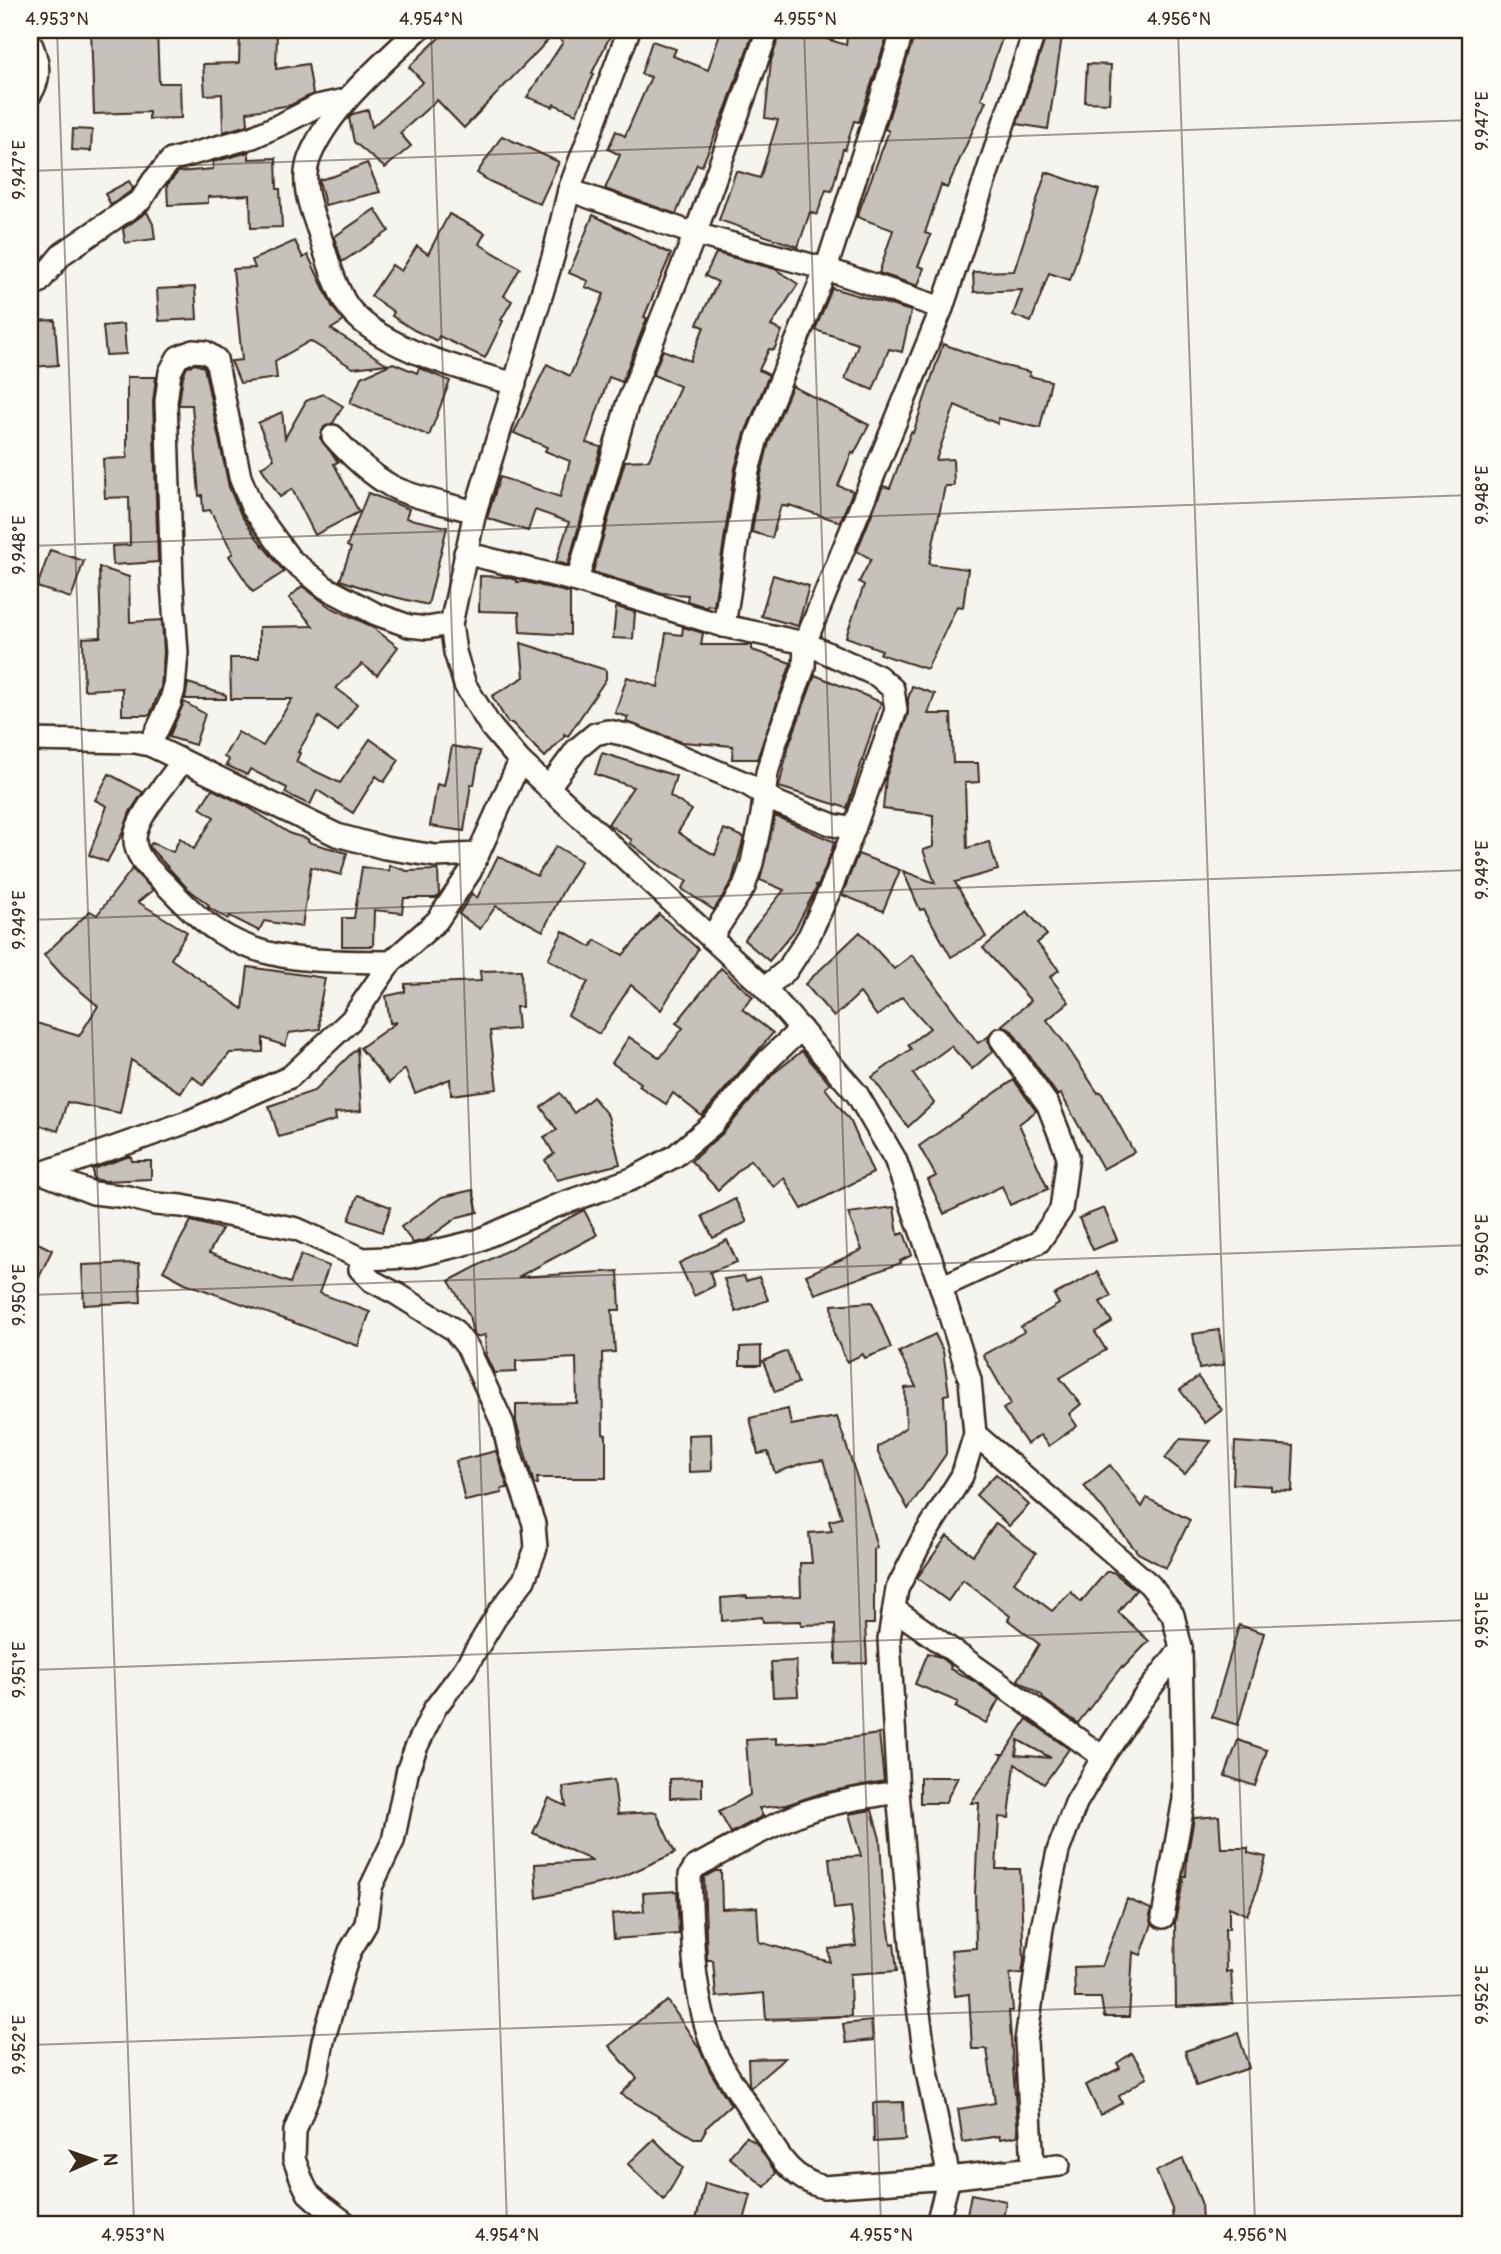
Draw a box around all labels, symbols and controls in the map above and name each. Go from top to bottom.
text: 4.953°N [25,8,89,31]
text: 4.954°N [399,8,463,31]
text: 4.955°N [773,8,837,31]
text: 4.956°N [1147,8,1211,31]
text: 9.947°E [1471,91,1494,151]
text: 9.947°E [8,140,31,200]
text: 9.948°E [1471,465,1494,525]
text: 9.948°E [8,515,31,575]
text: 9.949°E [1471,840,1494,900]
text: 9.949°E [8,890,31,950]
text: 9.950°E [1471,1214,1494,1276]
text: 9.950°E [8,1264,31,1326]
text: 9.951°E [1471,1592,1494,1648]
text: 9.951°E [8,1642,31,1698]
text: 9.952°E [1471,1965,1494,2025]
text: 9.952°E [8,2015,31,2075]
north arrow [60,2124,130,2194]
text: N [98,2153,122,2166]
text: 4.953°N [101,2224,165,2247]
text: 4.954°N [475,2224,539,2247]
text: 4.955°N [849,2224,913,2247]
text: 4.956°N [1223,2224,1287,2247]

